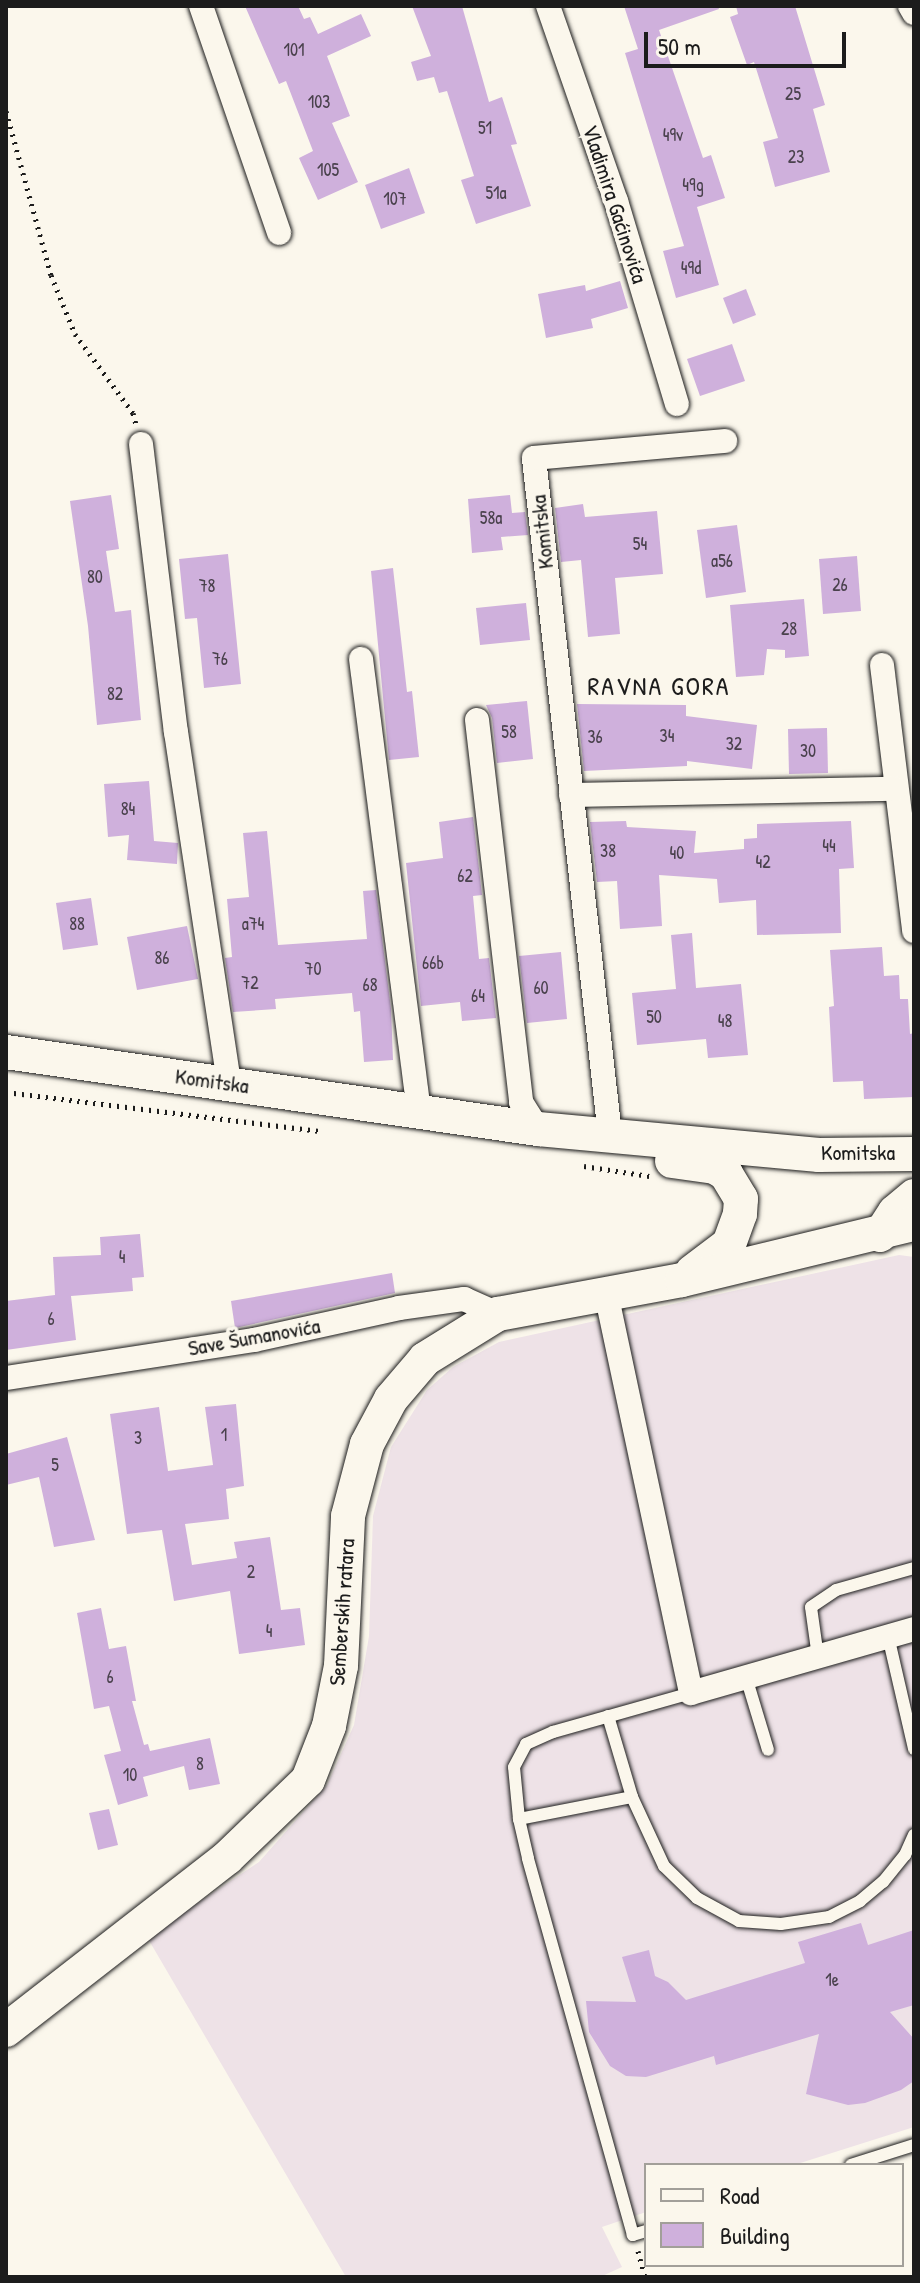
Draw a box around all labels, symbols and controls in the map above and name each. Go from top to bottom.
scale bar [648,16,850,66]
text: 50 m [658,30,701,62]
house number: 101 [283,39,305,61]
house number: 25 [785,83,801,105]
house number: 103 [308,91,330,113]
house number: 51 [478,117,492,139]
street label: Vladimira Gaćinovića [577,122,653,286]
house number: 49v [663,124,683,146]
house number: 23 [788,146,804,168]
house number: 105 [317,159,339,181]
house number: 49g [682,174,704,196]
house number: 51a [485,182,507,204]
house number: 107 [383,188,407,210]
house number: 49d [681,257,701,279]
street label: Komitska [525,494,559,570]
house number: 58a [480,507,502,529]
house number: 54 [633,533,647,555]
house number: a56 [711,550,733,572]
house number: 80 [87,566,103,588]
house number: 26 [832,574,848,596]
house number: 78 [199,575,215,597]
house number: 28 [781,618,797,640]
house number: 76 [212,648,228,670]
district label: RAVNA GORA [587,670,731,702]
house number: 82 [107,683,123,705]
house number: 58 [501,721,517,743]
house number: 34 [660,725,674,747]
house number: 36 [587,726,603,748]
house number: 32 [726,733,742,755]
house number: 30 [800,740,816,762]
house number: 84 [121,798,135,820]
house number: 44 [822,835,836,857]
house number: 38 [600,840,616,862]
house number: 40 [670,842,684,864]
house number: 42 [755,851,771,873]
house number: 62 [457,865,473,887]
house number: 88 [69,913,85,935]
house number: a74 [242,913,264,935]
house number: 86 [155,947,169,969]
house number: 66b [422,952,444,974]
house number: 70 [305,958,321,980]
house number: 72 [241,972,259,994]
house number: 68 [363,974,377,996]
house number: 60 [533,977,549,999]
house number: 64 [471,985,485,1007]
house number: 50 [646,1006,662,1028]
house number: 48 [718,1010,732,1032]
street label: Komitska [173,1063,251,1099]
street label: Komitska [821,1140,895,1166]
house number: 4 [119,1246,125,1268]
house number: 6 [47,1308,55,1330]
street label: Save Šumanovića [186,1312,322,1362]
house number: 1 [221,1424,227,1446]
house number: 3 [134,1427,142,1449]
house number: 5 [51,1454,59,1476]
street label: Semberskih ratara [324,1538,360,1686]
house number: 2 [247,1561,255,1583]
house number: 4 [266,1620,272,1642]
house number: 6 [106,1666,114,1688]
house number: 8 [196,1753,204,1775]
house number: 10 [123,1764,137,1786]
house number: 1e [825,1969,839,1991]
legend [644,2163,904,2267]
text: Road [720,2179,759,2211]
text: Building [720,2219,790,2251]

